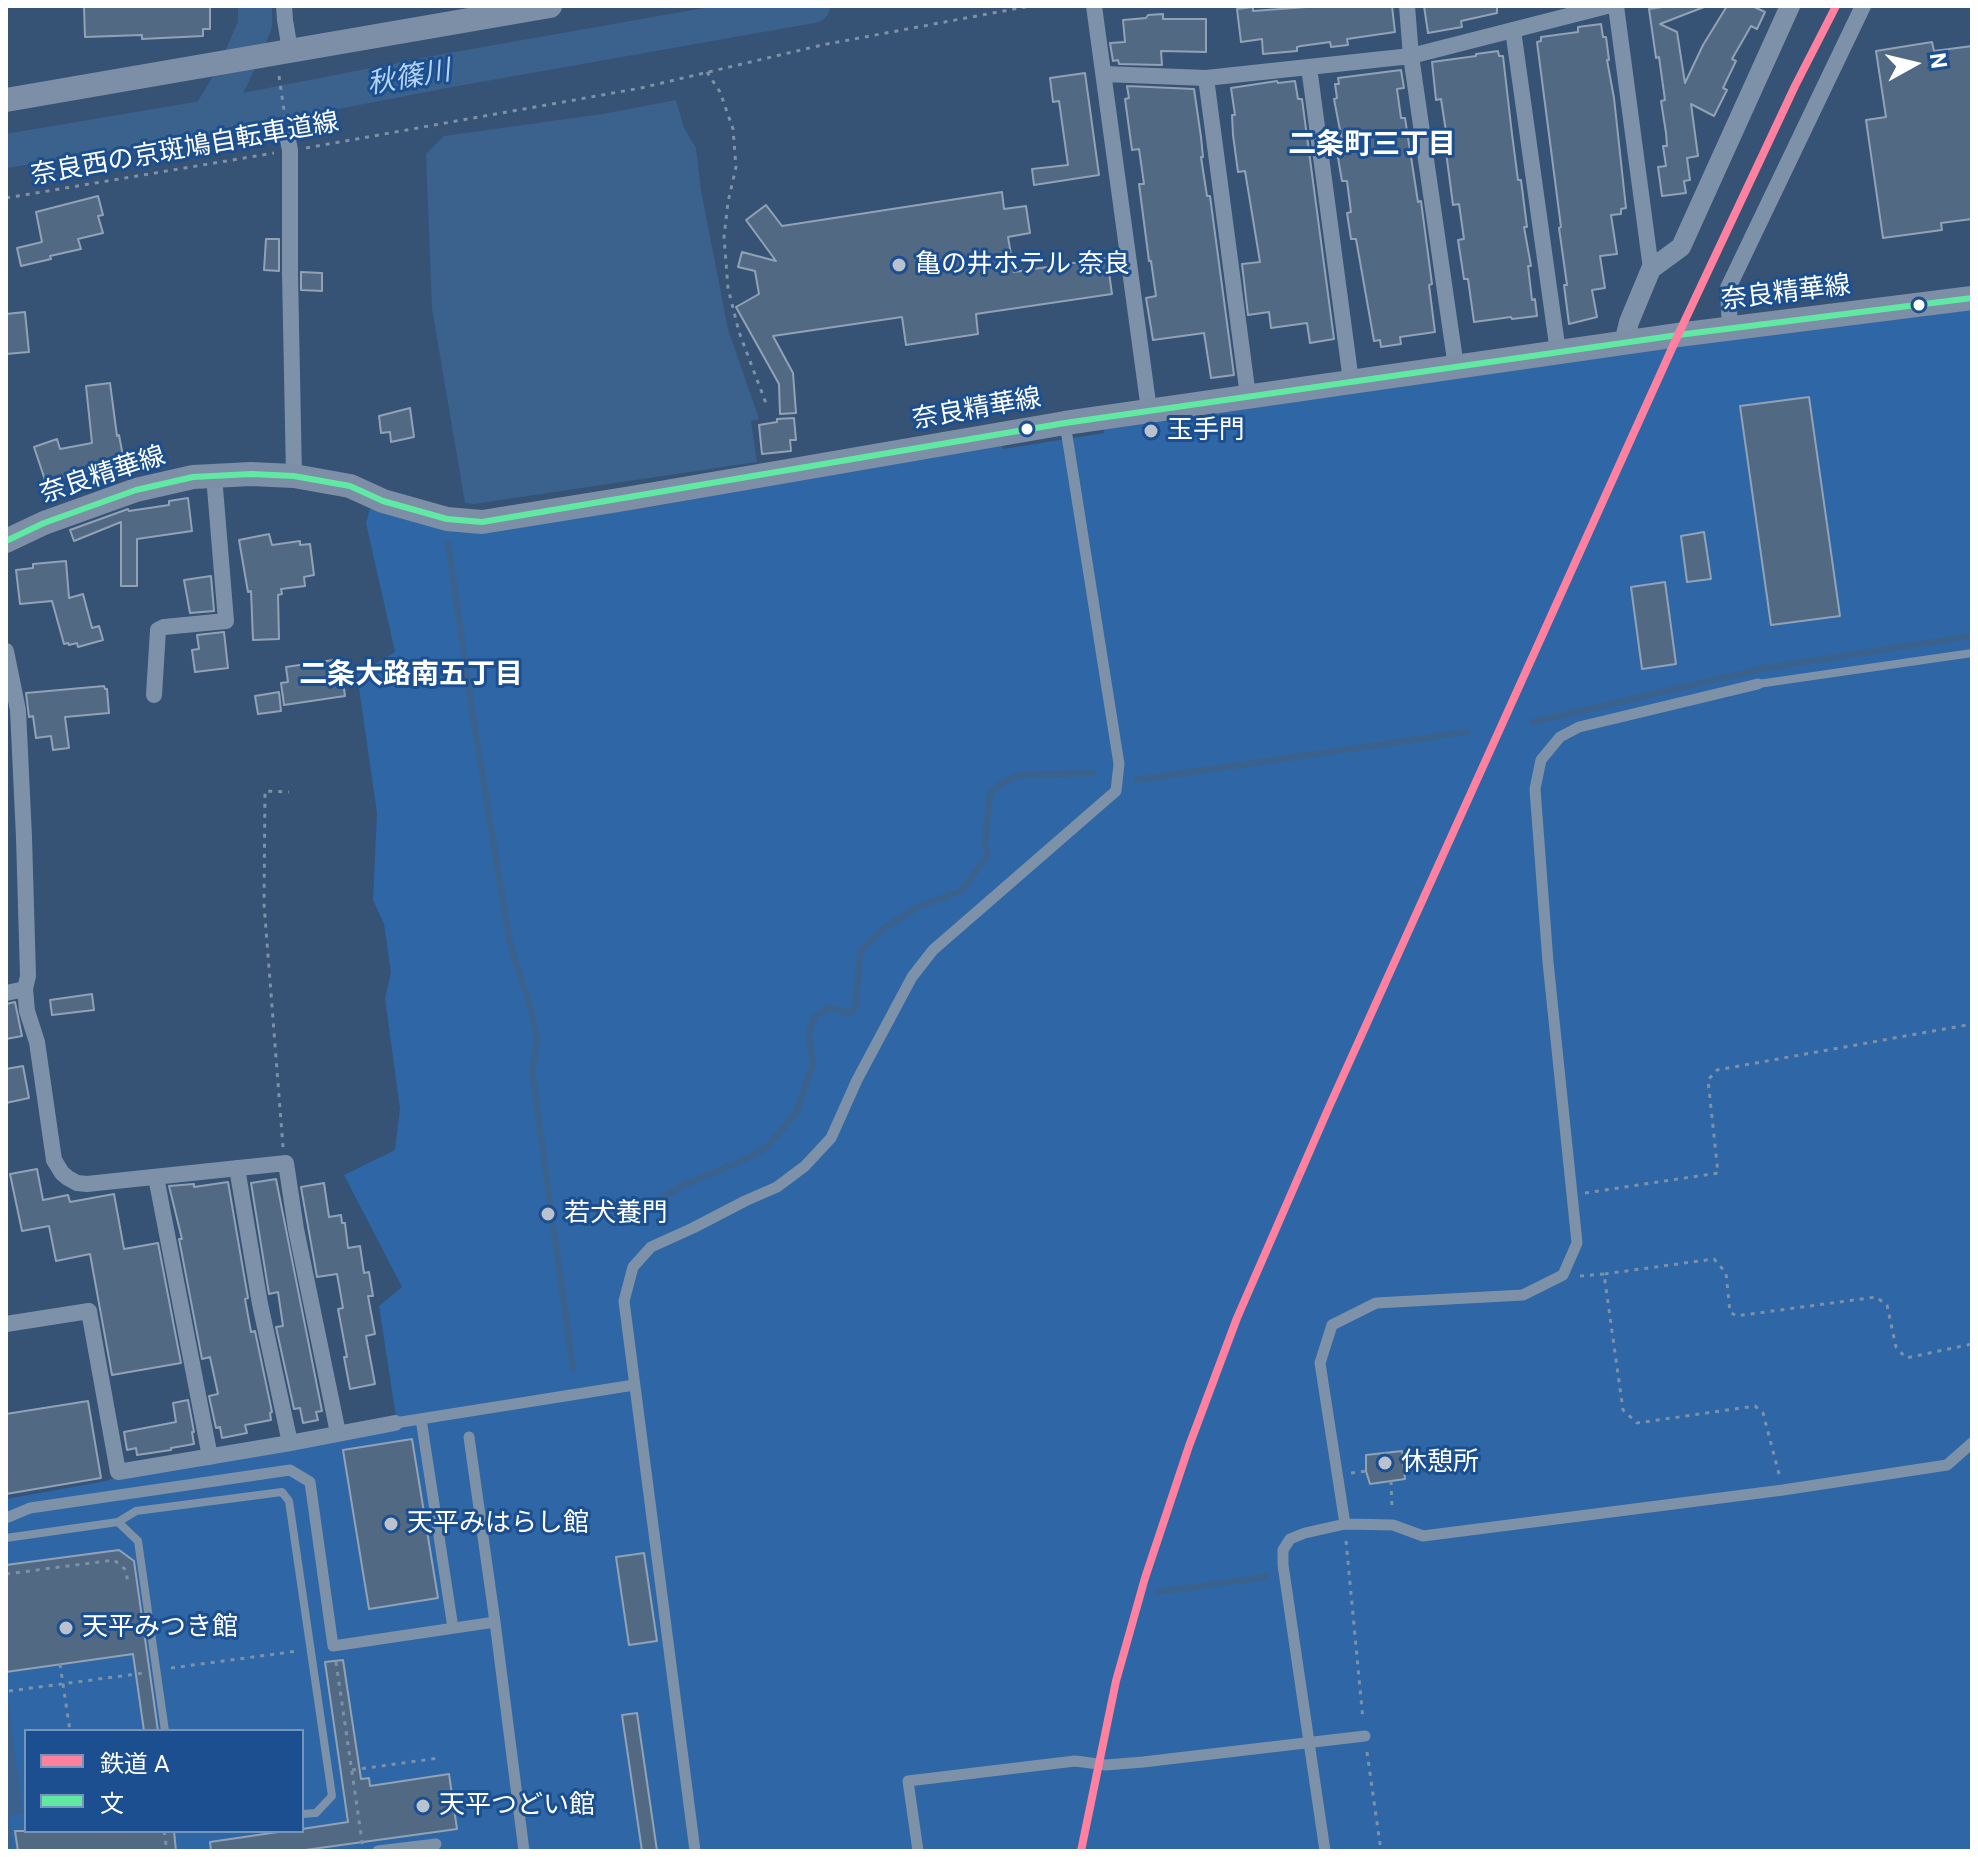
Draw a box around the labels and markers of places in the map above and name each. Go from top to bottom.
place label: 亀の井ホテル 奈良 [915,249,1129,281]
marker: 亀の井ホテル 奈良 [890,256,908,274]
unlabelled marker [1911,297,1927,313]
place label: 玉手門 [1167,415,1245,447]
unlabelled marker [1019,421,1035,437]
marker: 玉手門 [1142,422,1160,440]
place label: 若犬養門 [564,1198,668,1230]
marker: 若犬養門 [539,1205,557,1223]
place label: 休憩所 [1401,1447,1479,1479]
marker: 休憩所 [1376,1454,1394,1472]
place label: 天平みはらし館 [407,1508,589,1540]
marker: 天平みはらし館 [382,1515,400,1533]
place label: 天平みつき館 [82,1612,238,1644]
marker: 天平みつき館 [57,1619,75,1637]
place label: 天平つどい館 [439,1790,595,1822]
marker: 天平つどい館 [414,1797,432,1815]

